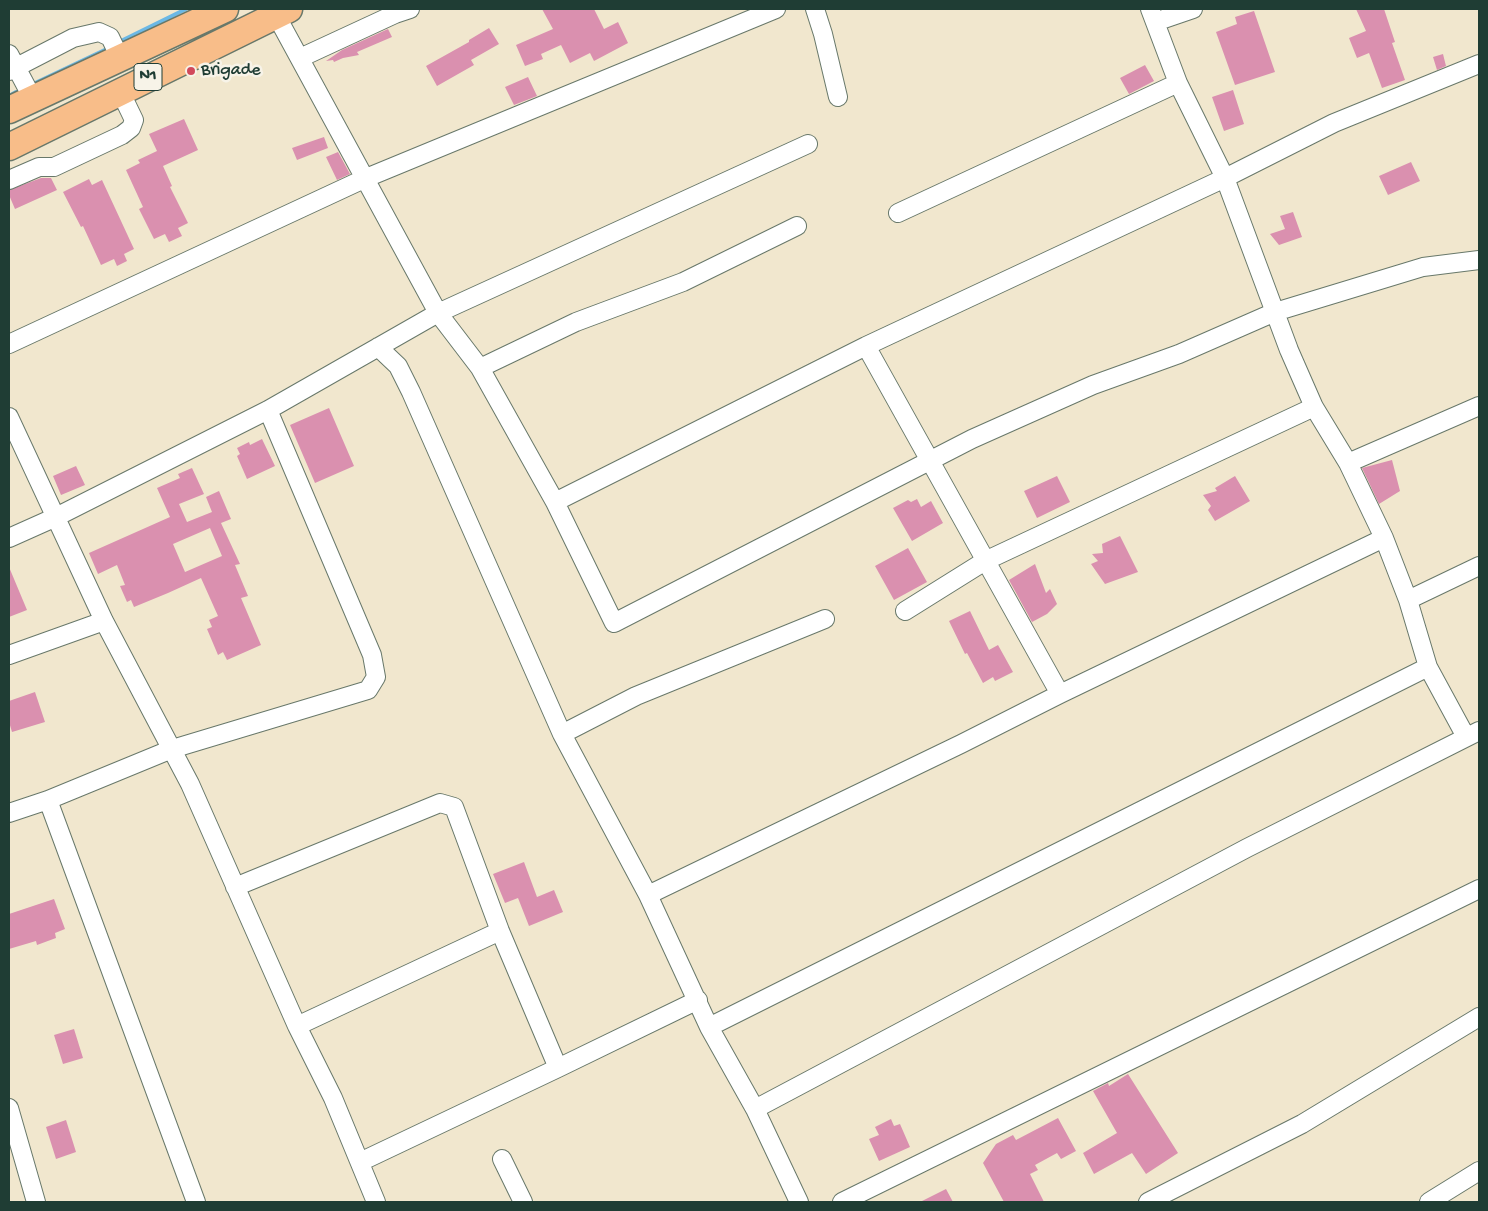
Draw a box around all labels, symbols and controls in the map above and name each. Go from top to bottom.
place label: Brigade [201,60,261,82]
road number: N1 [134,64,162,90]
marker: Brigade [185,65,197,77]

